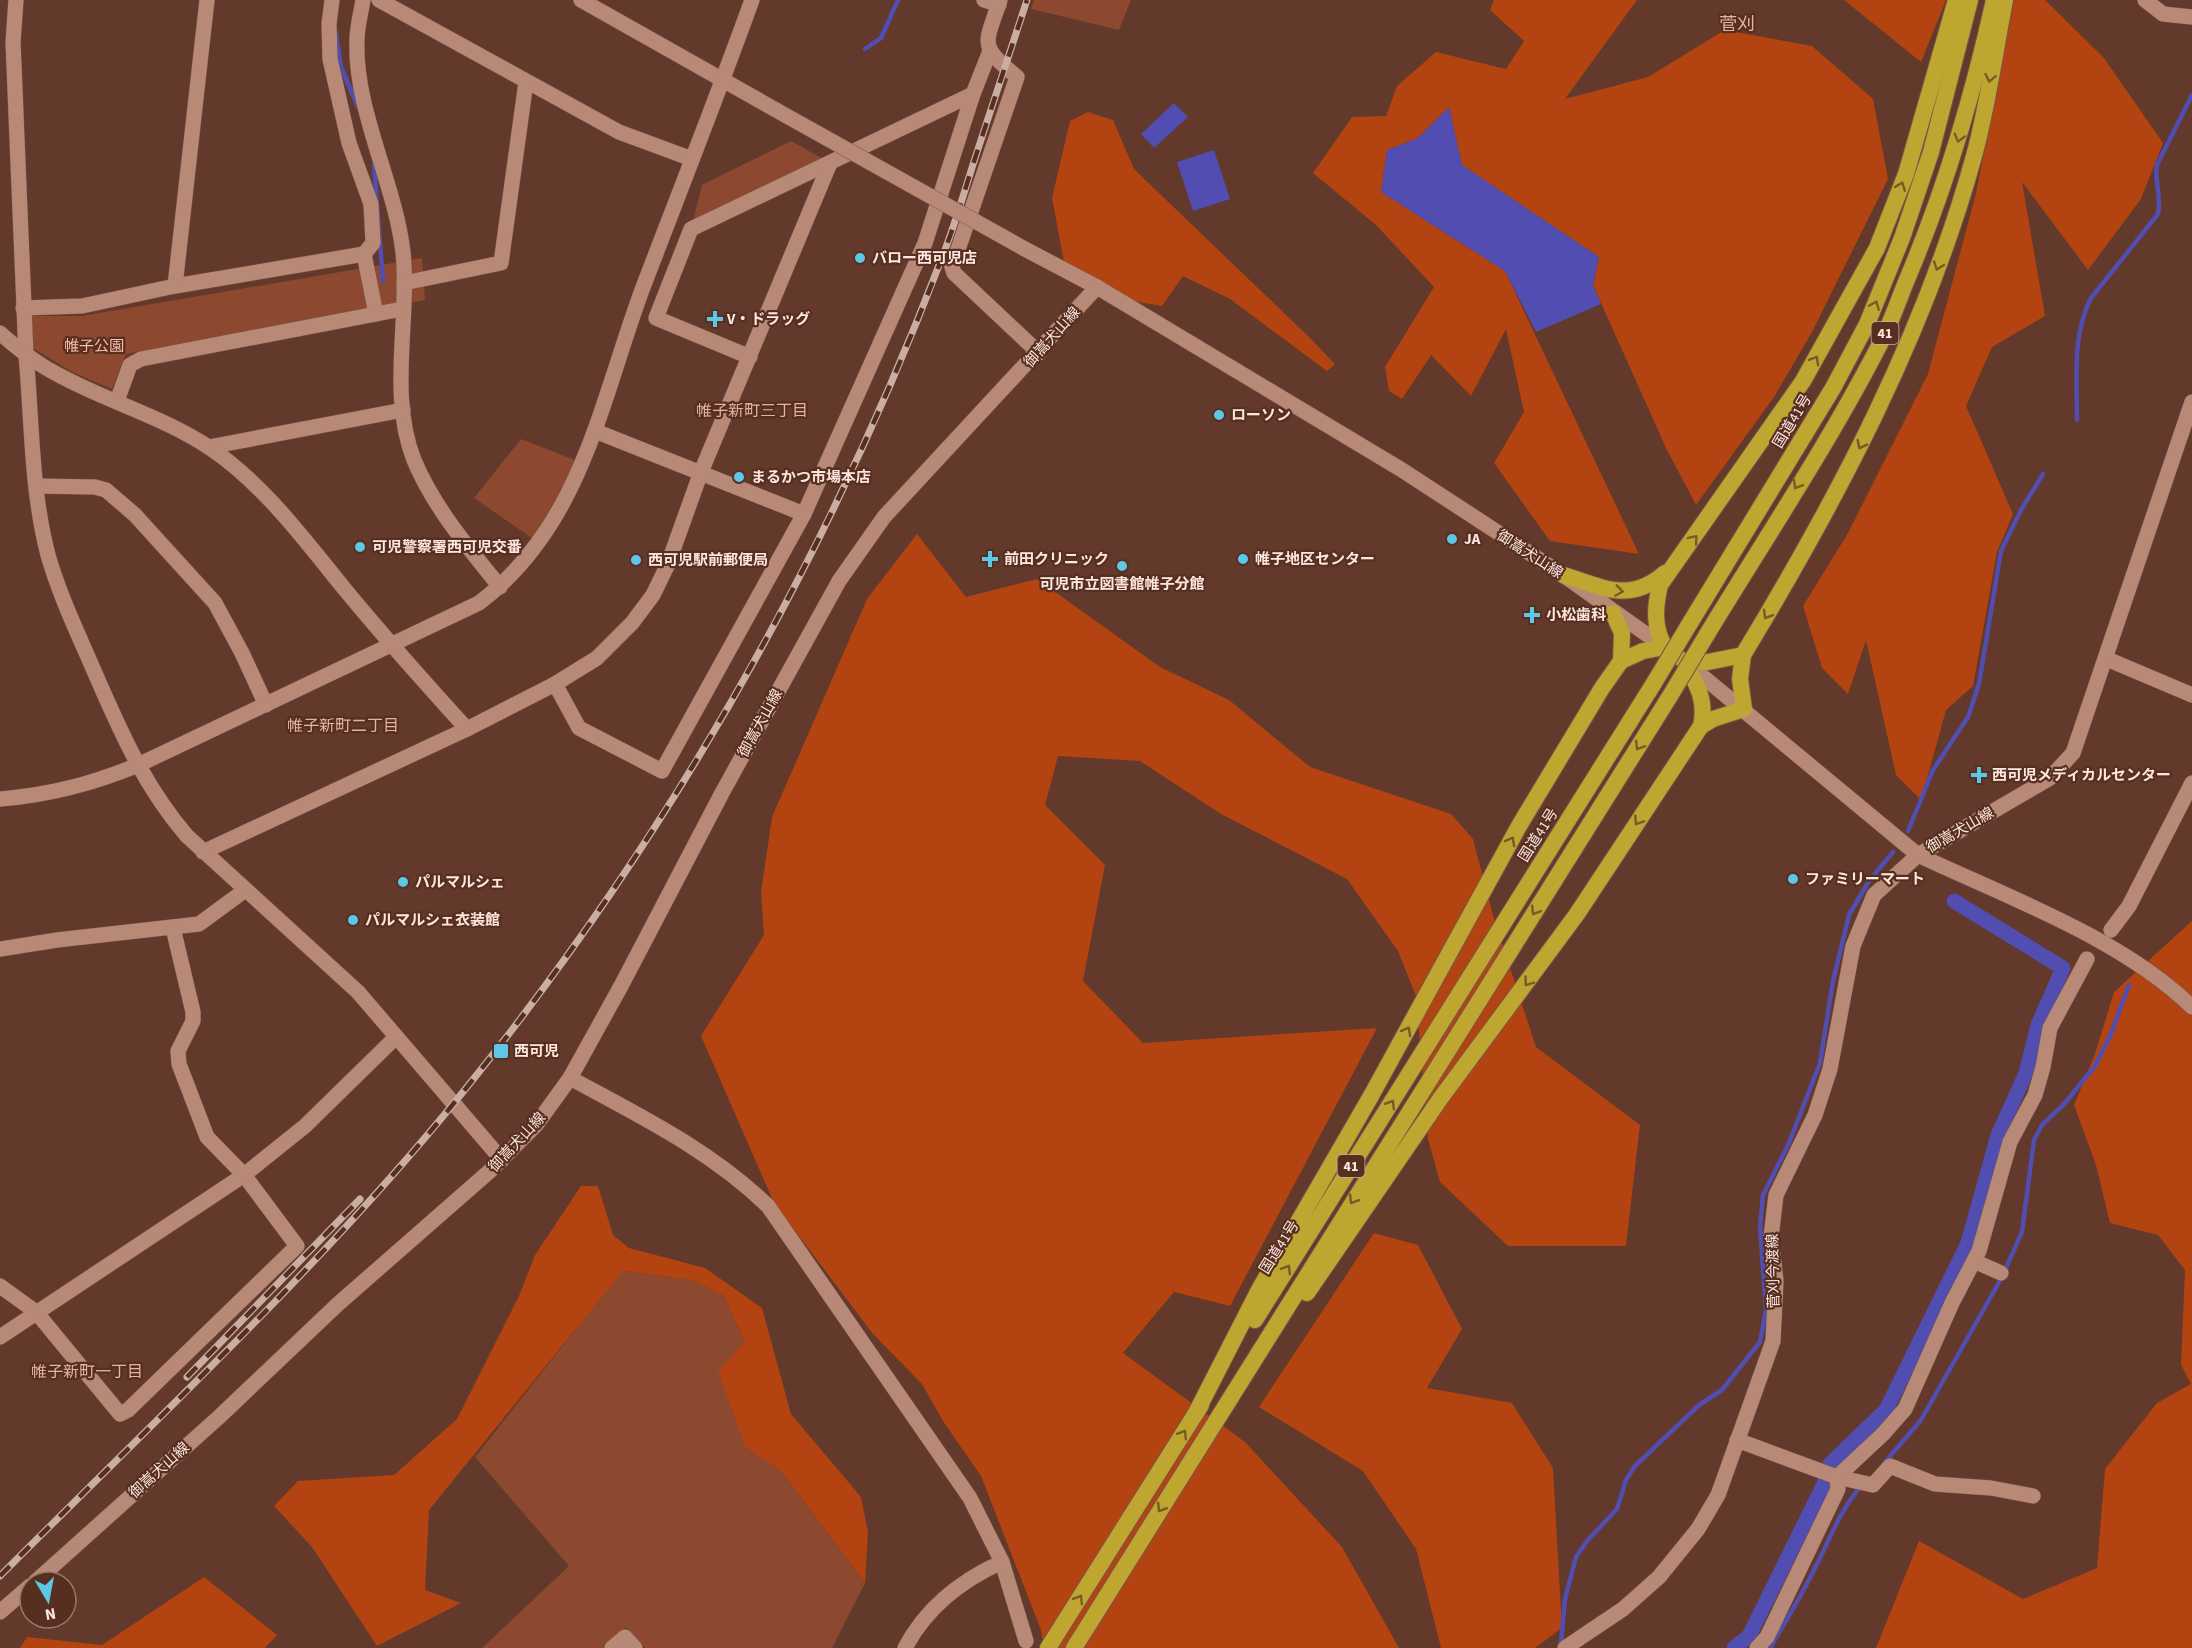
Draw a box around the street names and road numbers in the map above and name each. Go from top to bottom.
street label: 御嵩犬山線 [1019,302,1085,372]
road number: 41 [1872,322,1898,344]
street label: 国道41号 [1768,390,1817,452]
street label: 御嵩犬山線 [1493,525,1567,584]
street label: 御嵩犬山線 [733,685,788,761]
street label: 御嵩犬山線 [1923,803,1998,858]
street label: 国道41号 [1514,804,1563,866]
street label: 御嵩犬山線 [484,1108,551,1177]
road number: 41 [1338,1155,1364,1177]
street label: 国道41号 [1255,1216,1304,1278]
street label: 菅刈今渡線 [1762,1233,1785,1309]
street label: 御嵩犬山線 [124,1437,194,1503]

